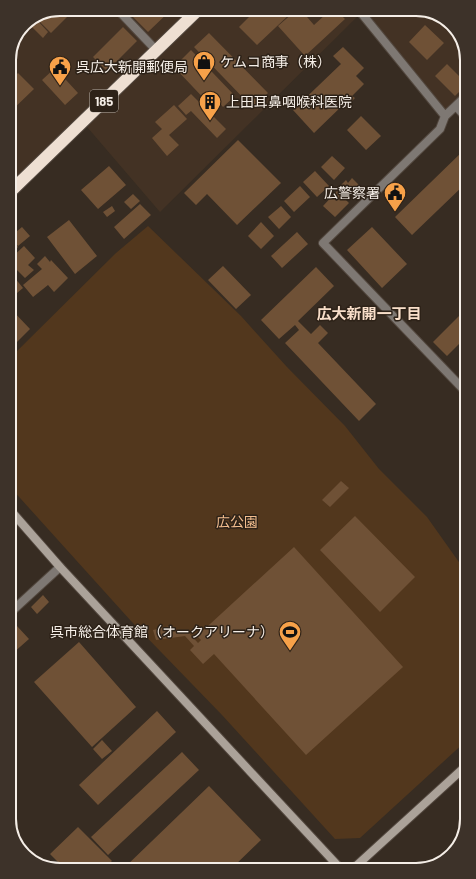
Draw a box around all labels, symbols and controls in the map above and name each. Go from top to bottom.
shop icon: ケムコ商事（株） [191,49,217,82]
place label: ケムコ商事（株） [220,53,331,70]
public building icon: 呉広大新開郵便局 [47,54,73,87]
place label: 呉広大新開郵便局 [76,58,188,75]
building icon: 上田耳鼻咽喉科医院 [197,89,223,122]
road number: 185 [90,90,118,112]
place label: 上田耳鼻咽喉科医院 [226,93,352,110]
public building icon: 広警察署 [382,180,408,213]
place label: 広警察署 [324,184,380,201]
district label: 広大新開一丁目 [316,304,422,322]
park label: 広公園 [216,513,258,530]
sports icon: 呉市総合体育館（オークアリーナ） [277,619,303,652]
place label: 呉市総合体育館（オークアリーナ） [50,623,274,640]

